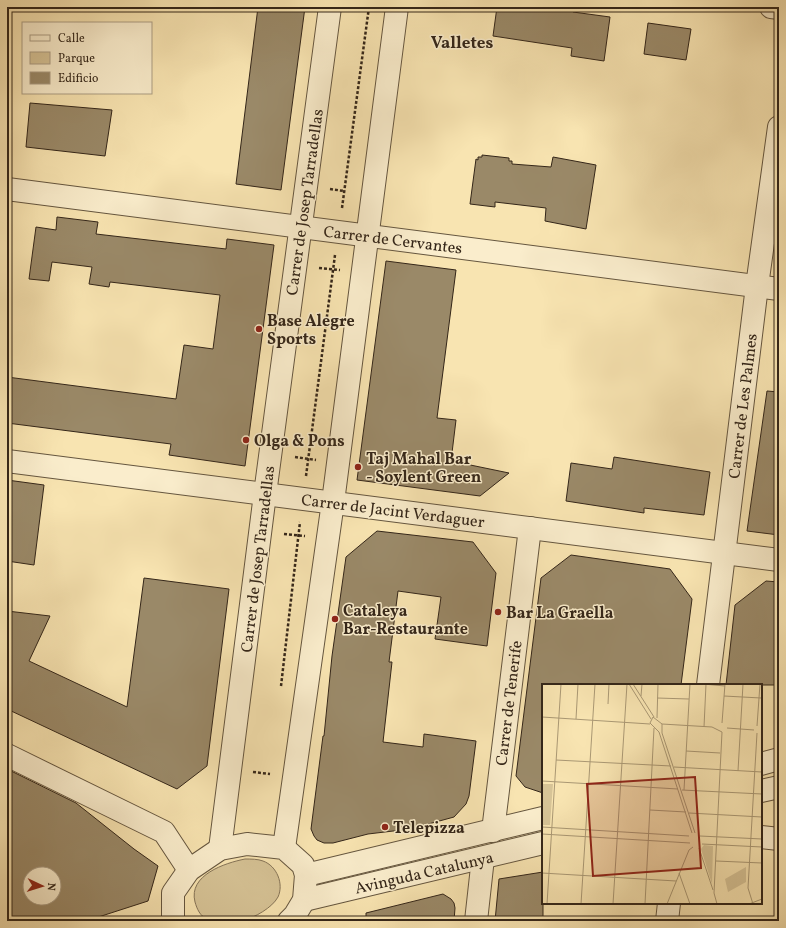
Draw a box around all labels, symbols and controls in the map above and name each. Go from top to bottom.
legend [22,22,152,94]
text: Calle [58,31,85,47]
district label: Valletes [431,32,493,55]
text: Parque [58,51,95,67]
text: Edificio [58,71,98,87]
street label: Carrer de Josep Tarradellas [282,108,330,297]
street label: Carrer de Cervantes [322,222,464,260]
place label: Base Alegre Sports [267,311,355,351]
marker: Base Alegre Sports [254,324,264,334]
street label: Carrer de Les Palmes [724,332,764,480]
place label: Olga & Pons [254,431,345,453]
marker: Olga & Pons [241,435,251,445]
place label: Taj Mahal Bar - Soylent Green [366,449,482,489]
marker: Taj Mahal Bar - Soylent Green [353,462,363,472]
street label: Carrer de Josep Tarradellas [237,464,281,654]
street label: Carrer de Jacint Verdaguer [300,490,486,534]
place label: Cataleya Bar-Restaurante [343,601,468,641]
place label: Bar La Graella [506,603,614,625]
marker: Bar La Graella [493,607,503,617]
marker: Cataleya Bar-Restaurante [330,614,340,624]
street label: Carrer de Tenerife [491,639,529,767]
inset map [542,684,762,904]
place label: Telepizza [393,818,465,840]
marker: Telepizza [380,822,390,832]
street label: Avinguda Catalunya [353,847,496,901]
north arrow [22,866,62,906]
text: N [43,882,58,891]

